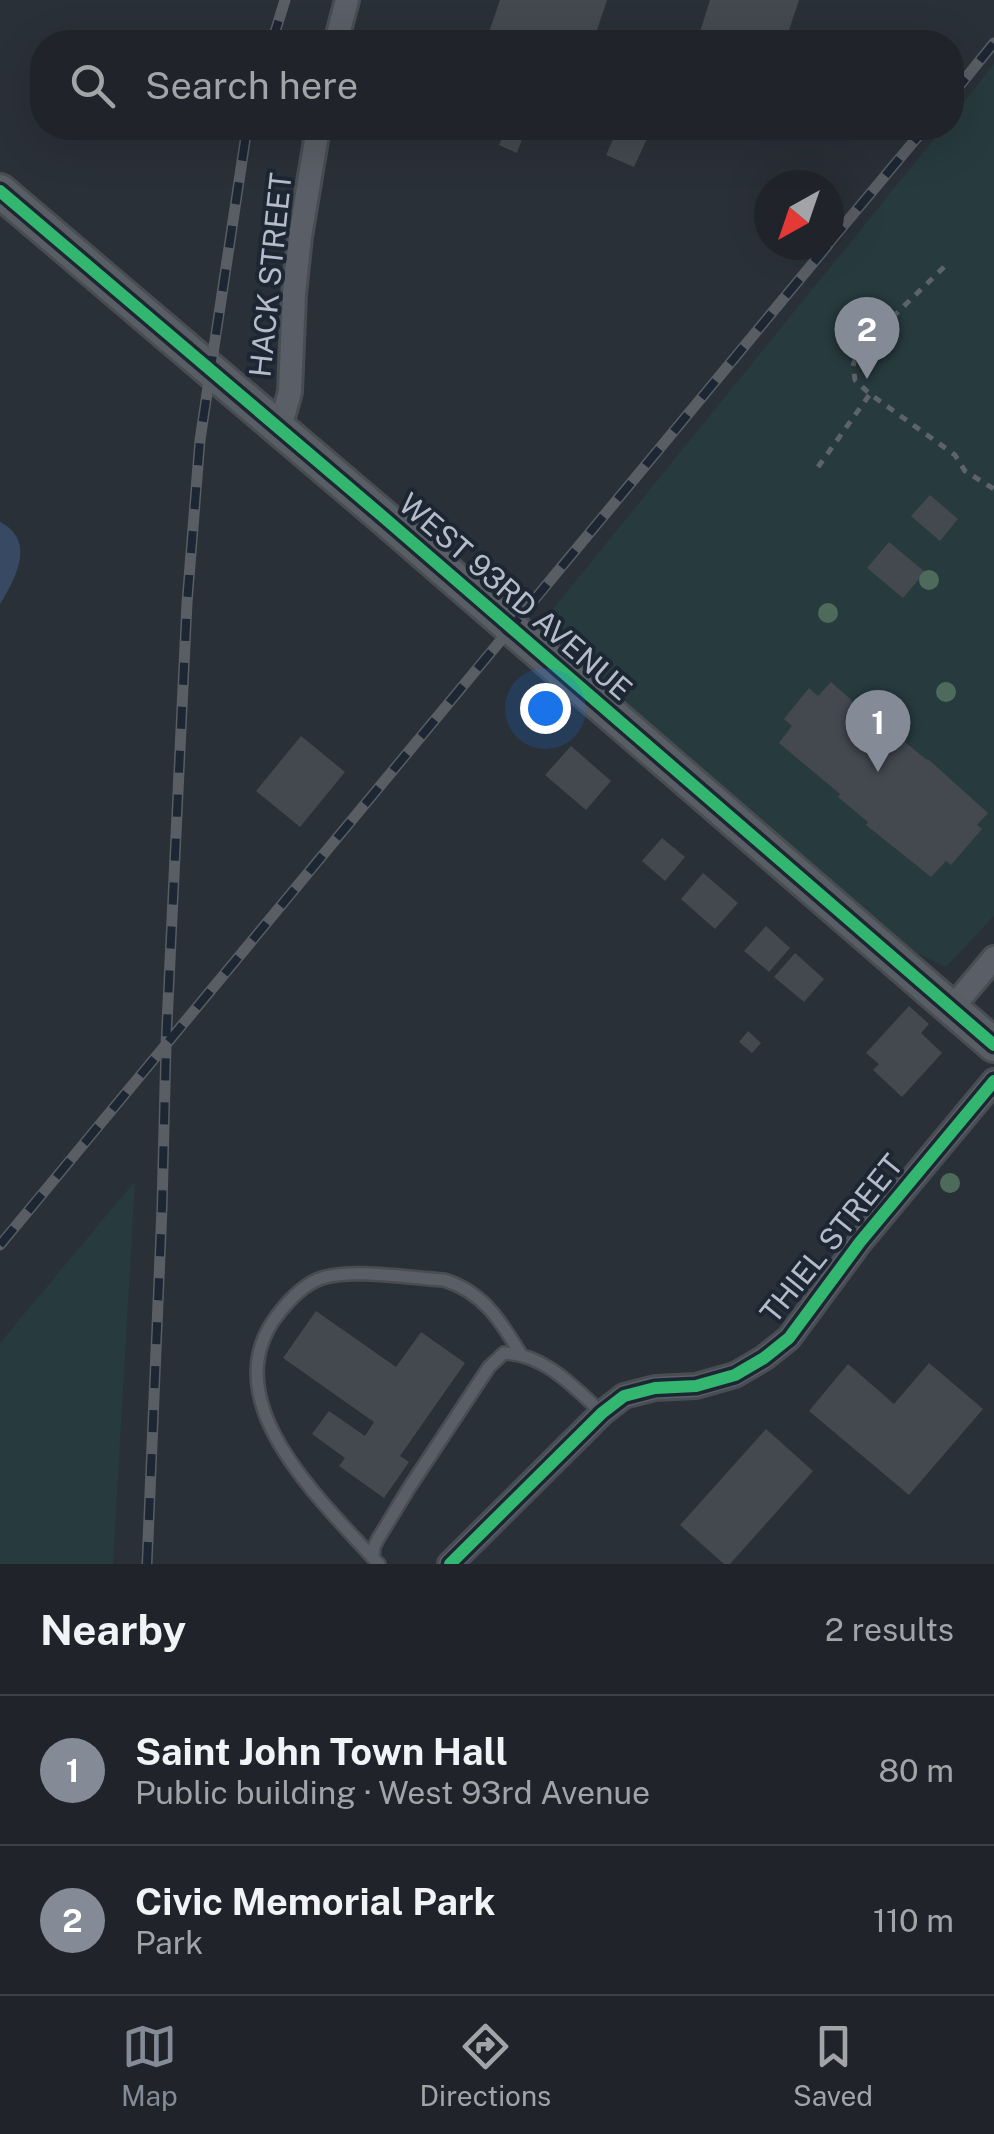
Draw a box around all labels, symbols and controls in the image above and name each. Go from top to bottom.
search box [30,30,964,140]
icon: search [65,58,120,113]
text: Search here [145,63,358,108]
north arrow [754,170,844,260]
street label: HACK STREET [241,171,299,379]
pin: 2 [834,296,900,379]
street label: WEST 93RD AVENUE [392,485,639,707]
your location [520,683,571,734]
pin: 1 [846,690,910,772]
street label: THIEL STREET [752,1147,910,1330]
text: Nearby [40,1605,186,1654]
text: 2 results [825,1611,954,1648]
text: Saint John Town Hall [135,1729,508,1774]
text: 1 [66,1752,79,1789]
text: 80 m [878,1752,954,1789]
text: Public building · West 93rd Avenue [135,1774,650,1811]
text: Civic Memorial Park [135,1879,496,1924]
text: 2 [62,1902,83,1939]
text: 110 m [873,1902,954,1939]
text: Park [135,1924,203,1961]
tab: Map [121,2019,178,2112]
tab: Directions [420,2019,551,2112]
tab: Saved [793,2019,873,2112]

